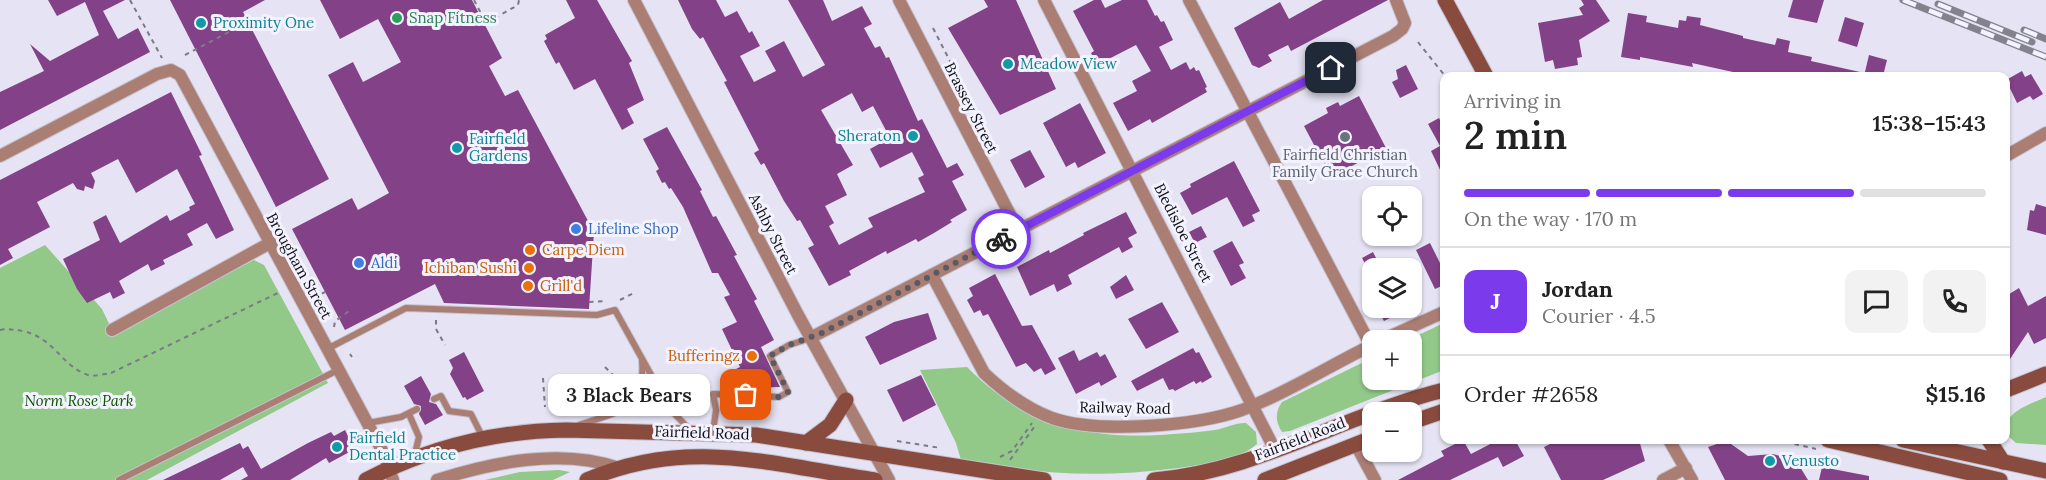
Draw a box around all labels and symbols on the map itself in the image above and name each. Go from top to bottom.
place label: Snap Fitness [409,8,497,27]
marker: Snap Fitness [390,11,404,25]
place label: Proximity One [213,13,314,32]
marker: Proximity One [194,16,208,30]
pin [1305,42,1356,93]
place label: Meadow View [1020,54,1117,73]
marker: Meadow View [1001,57,1015,71]
street label: Brassey Street [940,59,1003,157]
place label: Sheraton [838,126,901,145]
place label: Fairfield Gardens [469,129,528,165]
marker: Sheraton [906,129,920,143]
marker: Fairfield Christian Family Grace Church [1338,130,1352,144]
marker: Fairfield Gardens [450,141,464,155]
place label: Fairfield Christian Family Grace Church [1272,145,1418,181]
street label: Bledisloe Street [1150,180,1217,286]
street label: Ashby Street [744,189,802,278]
street label: Brougham Street [262,209,337,322]
courier [971,209,1031,269]
place label: Lifeline Shop [588,219,679,238]
marker: Lifeline Shop [569,222,583,236]
place label: Carpe Diem [542,240,625,259]
marker: Carpe Diem [523,243,537,257]
place label: Aldi [370,253,398,272]
marker: Aldi [352,256,366,270]
place label: Ichiban Sushi [424,258,517,277]
marker: Ichiban Sushi [522,261,536,275]
place label: Grill'd [540,276,582,295]
marker: Grill'd [521,279,535,293]
place label: Bufferingz [668,346,740,365]
marker: Bufferingz [745,349,759,363]
pin [720,369,771,420]
callout: 3 Black Bears [548,374,710,416]
park label: Norm Rose Park [25,391,134,410]
street label: Railway Road [1079,397,1171,418]
street label: Fairfield Road [1252,413,1348,464]
street label: Fairfield Road [654,421,750,444]
place label: Fairfield Dental Practice [349,428,456,464]
marker: Fairfield Dental Practice [330,440,344,454]
place label: Venusto [1781,451,1839,470]
marker: Venusto [1763,454,1777,468]

